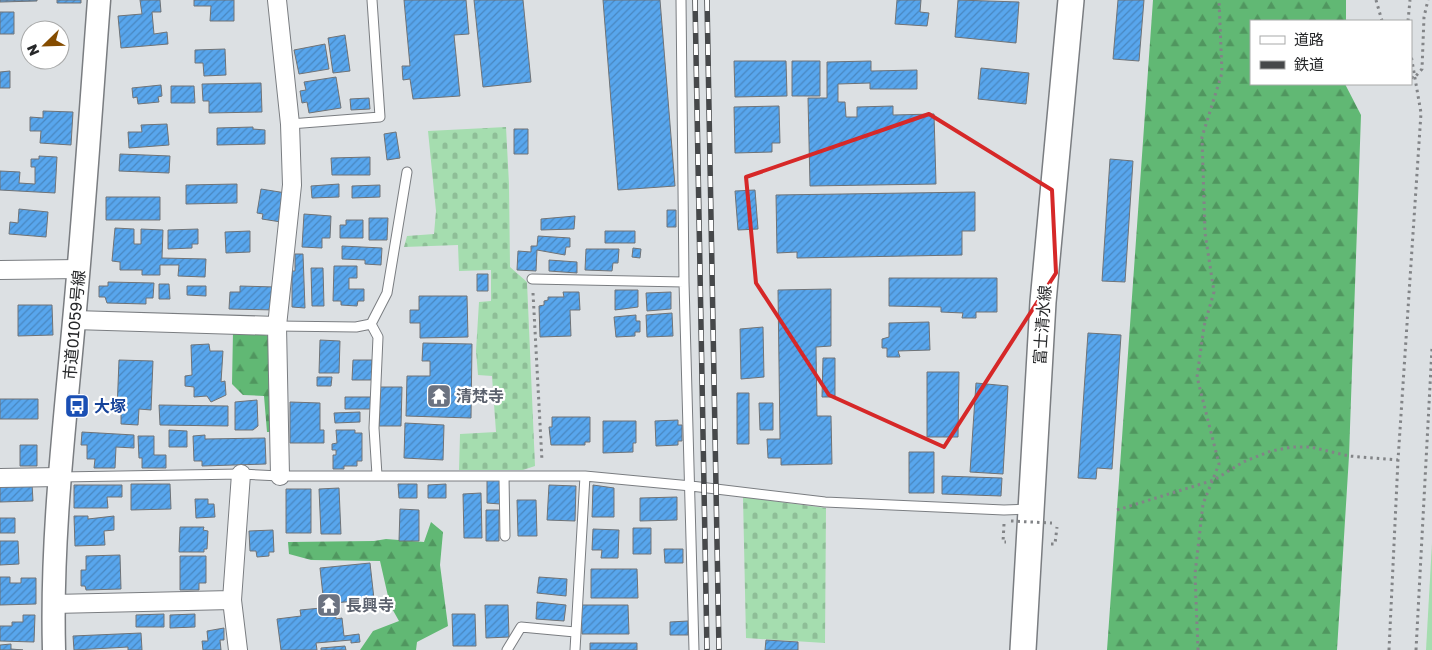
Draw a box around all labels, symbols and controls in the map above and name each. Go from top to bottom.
north arrow [20,20,70,70]
legend [1250,20,1412,85]
text: 道路 [1294,30,1324,48]
text: N [23,42,42,58]
text: 鉄道 [1294,55,1324,73]
street label: 市道01059号線 [59,269,89,381]
street label: 富士清水線 [1029,284,1055,366]
temple icon: 清梵寺 [426,383,452,409]
place label: 清梵寺 [456,386,504,406]
bus stop icon: 大塚 [64,393,90,419]
place label: 大塚 [94,396,126,416]
temple icon: 長興寺 [316,592,342,618]
place label: 長興寺 [346,595,394,615]

